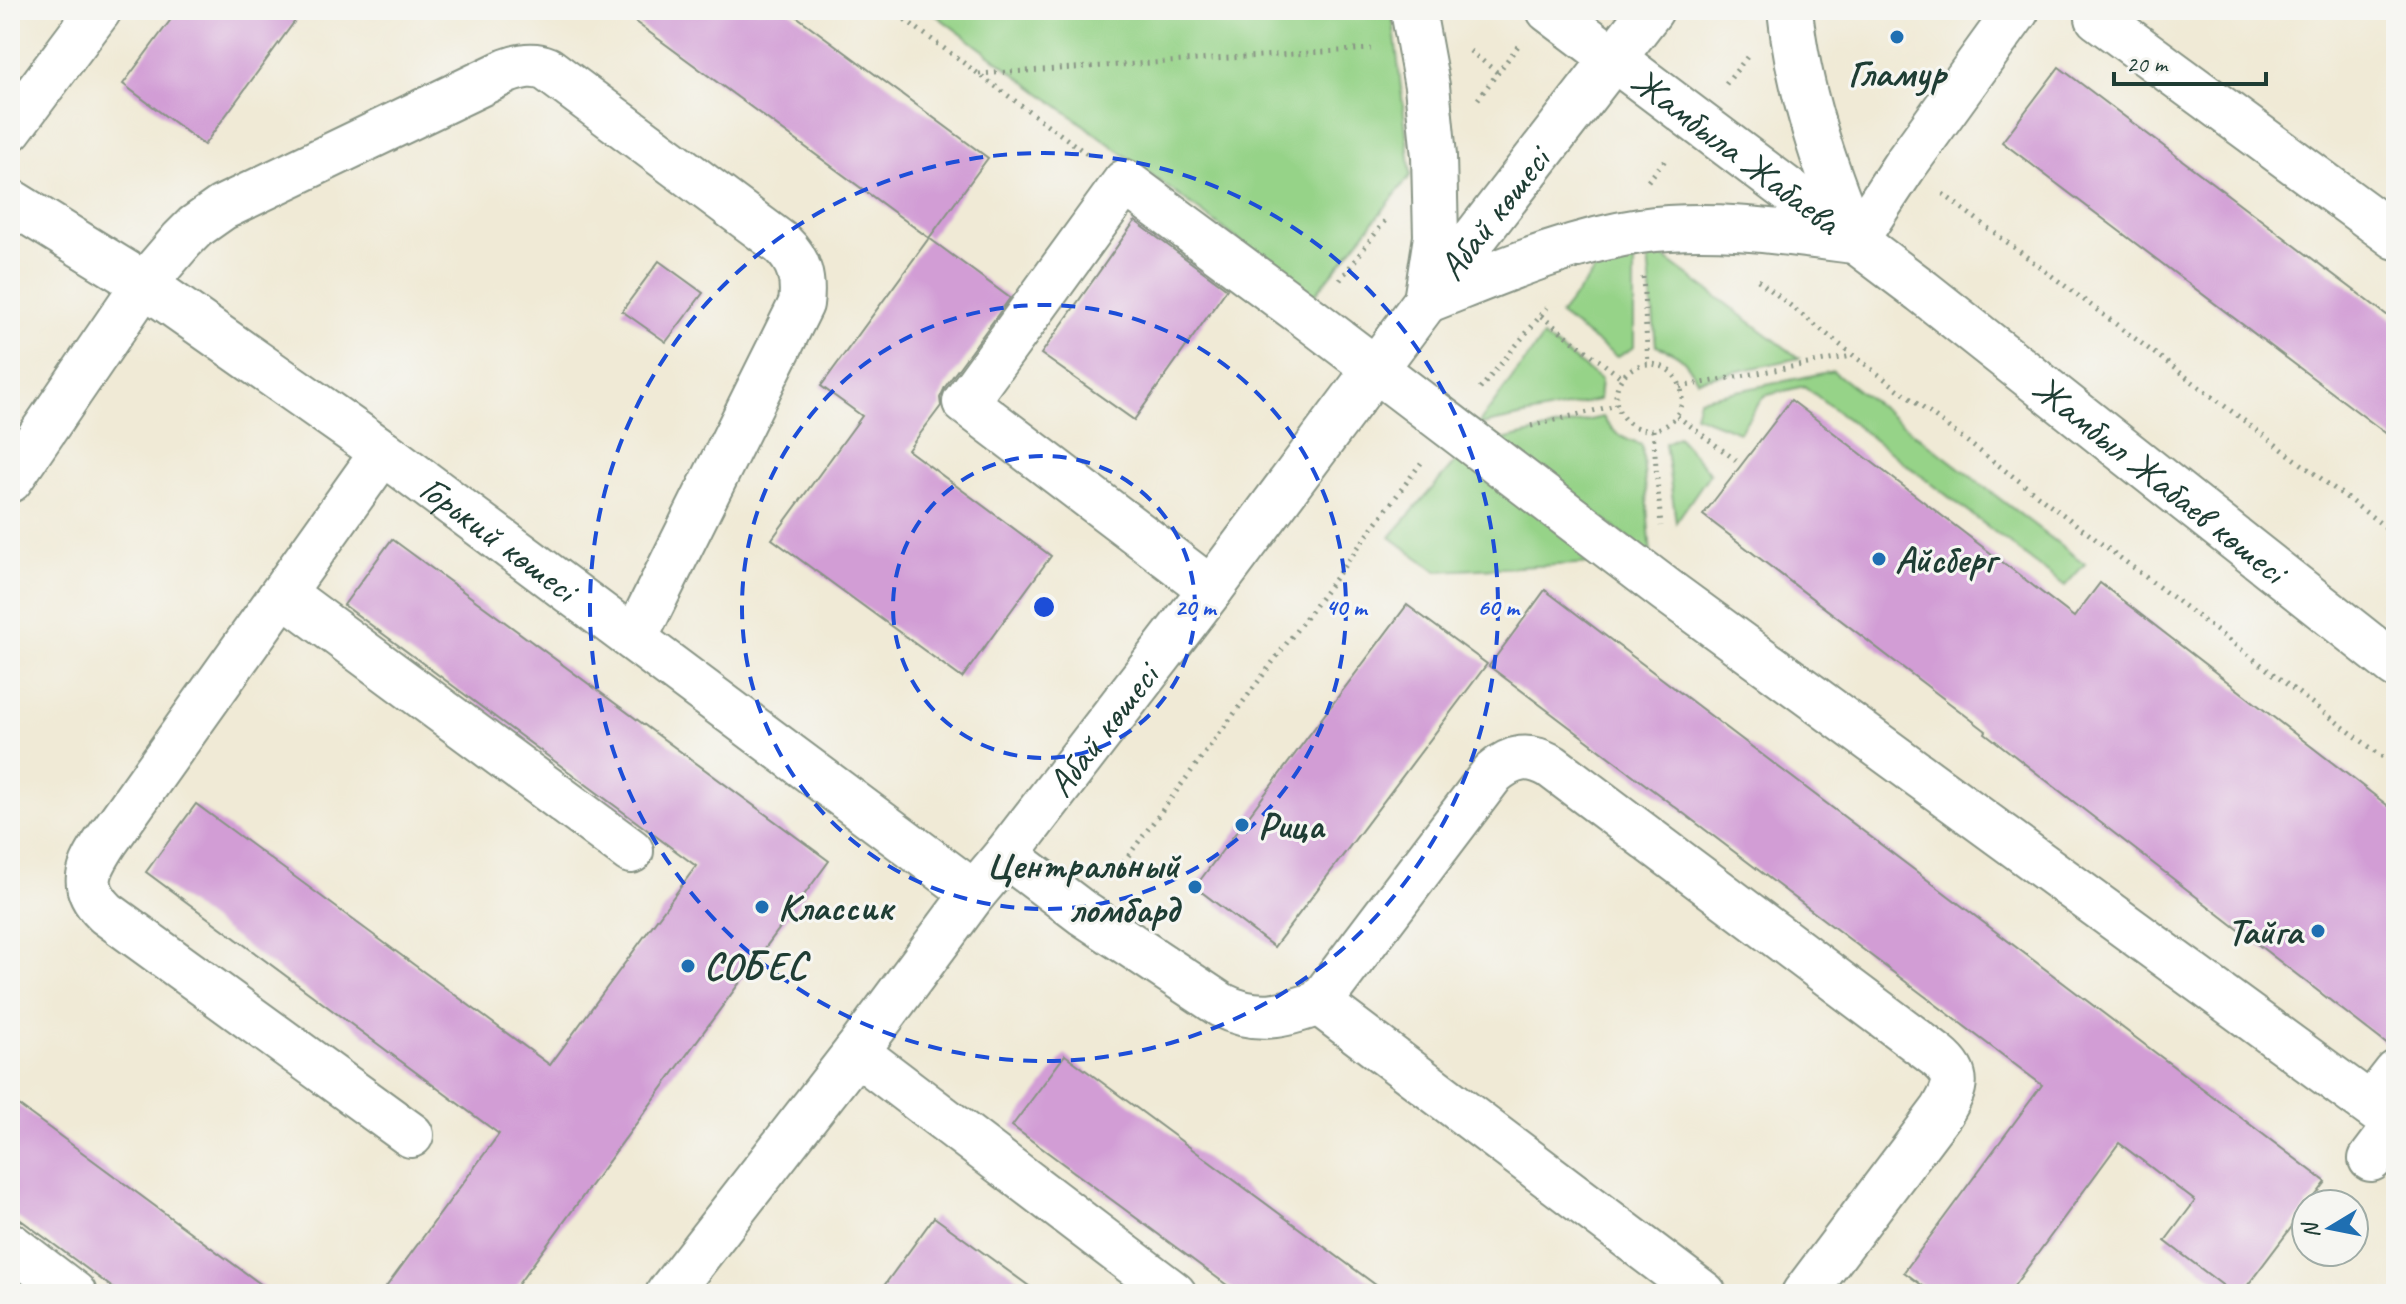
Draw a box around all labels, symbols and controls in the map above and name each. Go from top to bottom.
marker: Гламур [1888,28,1906,46]
scale bar [2114,36,2266,86]
text: 20 m [2126,49,2169,79]
place label: Гламур [1848,50,1949,97]
street label: Жамбыла Жабаева [1622,57,1852,246]
street label: Абай көшесі [1428,135,1562,289]
street label: Жамбыл Жабаев көшесі [2023,364,2299,596]
street label: Горький көшесі [411,465,589,614]
place label: Айсберг [1895,536,2001,583]
marker: Айсберг [1870,550,1888,568]
text: 20 m [1174,592,1218,622]
text: 40 m [1325,592,1369,622]
text: 60 m [1477,592,1521,622]
centre of rings [1030,593,1058,621]
street label: Абай көшесі [1036,651,1171,806]
place label: Рица [1258,802,1326,849]
marker: Рица [1233,816,1251,834]
place label: Центральный ломбард [986,842,1182,933]
marker: Центральный ломбард [1186,878,1204,896]
place label: Классик [778,884,896,931]
marker: Классик [753,898,771,916]
place label: Тайга [2227,908,2305,955]
marker: Тайга [2309,922,2327,940]
place label: СОБЕС [704,943,811,990]
marker: СОБЕС [679,957,697,975]
north arrow [2290,1188,2370,1268]
text: N [2296,1219,2326,1240]

